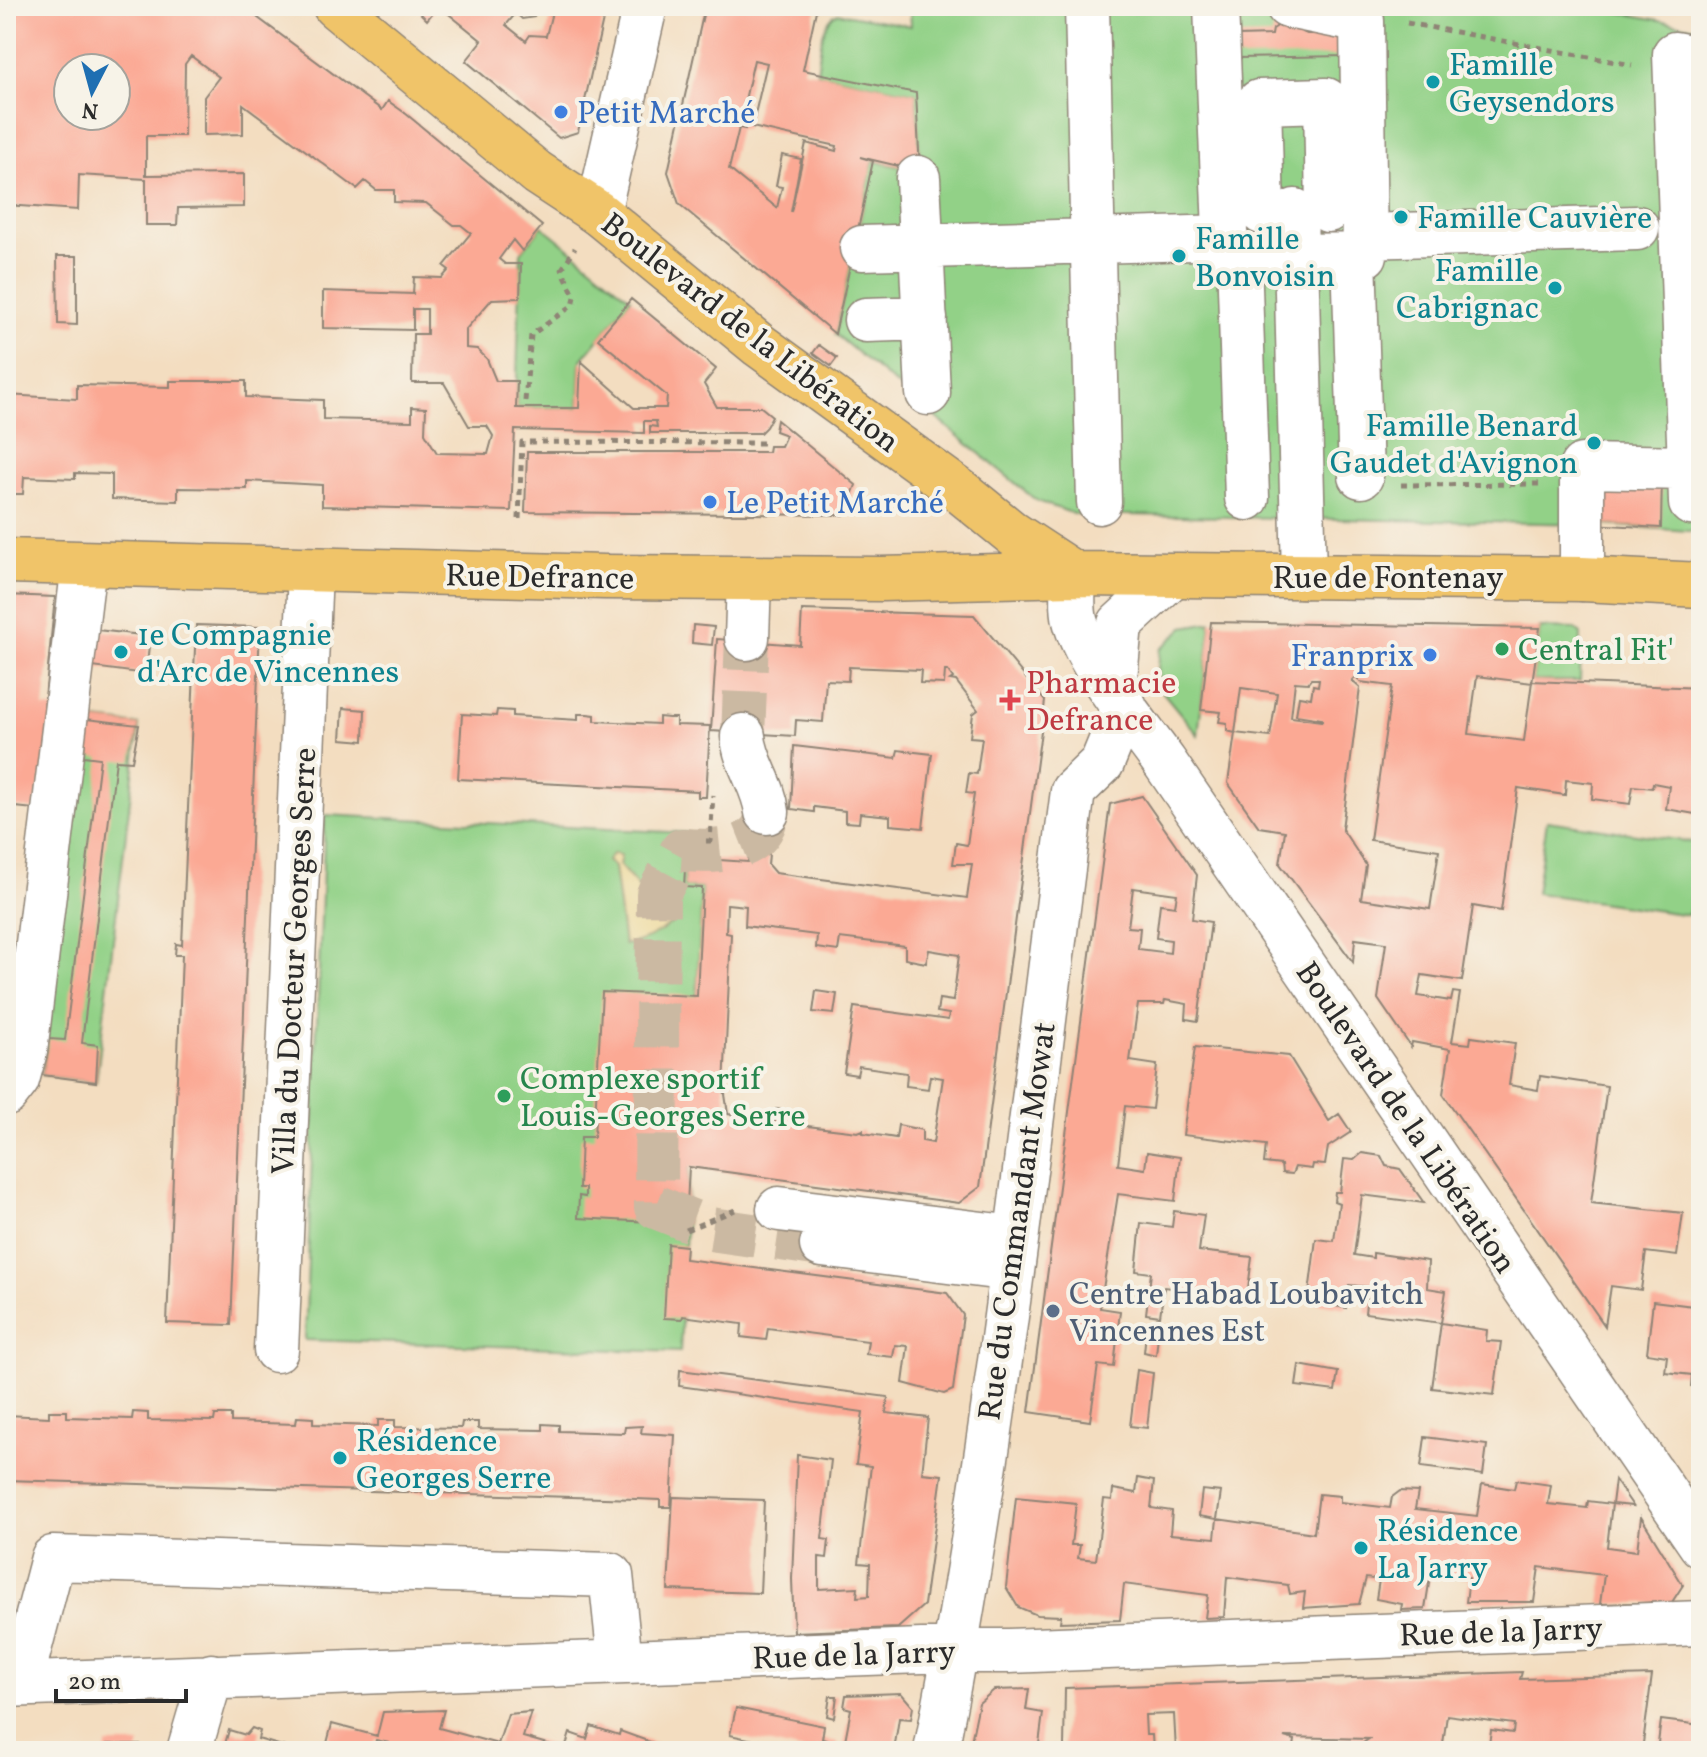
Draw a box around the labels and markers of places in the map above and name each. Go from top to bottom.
place label: Famille Geysendors [1449,45,1615,126]
marker: Famille Geysendors [1424,73,1442,91]
place label: Petit Marché [577,93,756,137]
marker: Petit Marché [552,103,570,121]
place label: Famille Cauvière [1417,198,1652,242]
marker: Famille Cauvière [1392,208,1410,226]
place label: Famille Bonvoisin [1195,219,1335,300]
marker: Famille Bonvoisin [1170,247,1188,265]
place label: Famille Cabrignac [1396,251,1539,332]
marker: Famille Cabrignac [1546,279,1564,297]
place label: Famille Benard Gaudet d'Avignon [1330,406,1578,487]
marker: Famille Benard Gaudet d'Avignon [1585,434,1603,452]
place label: Le Petit Marché [726,483,944,527]
marker: Le Petit Marché [701,493,719,511]
place label: 1e Compagnie d'Arc de Vincennes [137,615,399,696]
place label: Central Fit' [1518,630,1674,674]
place label: Franprix [1291,636,1414,680]
marker: Central Fit' [1493,640,1511,658]
marker: 1e Compagnie d'Arc de Vincennes [112,643,130,661]
marker: Franprix [1421,646,1439,664]
place label: Pharmacie Defrance [1026,663,1176,744]
marker: Pharmacie Defrance [1001,691,1019,709]
place label: Complexe sportif Louis-Georges Serre [520,1059,806,1140]
marker: Complexe sportif Louis-Georges Serre [495,1087,513,1105]
place label: Centre Habad Loubavitch Vincennes Est [1069,1274,1424,1355]
marker: Centre Habad Loubavitch Vincennes Est [1044,1302,1062,1320]
place label: Résidence Georges Serre [356,1421,551,1502]
marker: Résidence Georges Serre [331,1449,349,1467]
place label: Résidence La Jarry [1377,1511,1519,1592]
marker: Résidence La Jarry [1352,1539,1370,1557]

